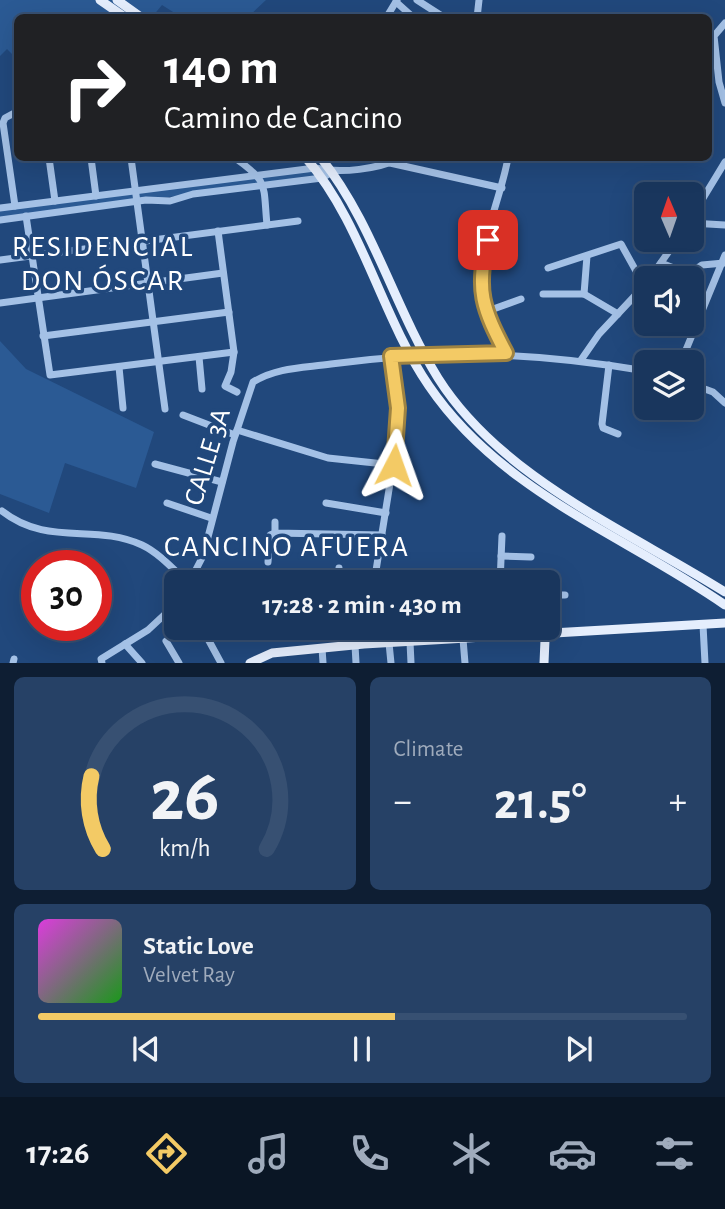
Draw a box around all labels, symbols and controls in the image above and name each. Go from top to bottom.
icon: right [49,42,140,133]
text: 140 m [164,44,279,93]
text: Camino de Cancino [164,102,402,134]
north arrow [634,182,704,252]
map controls [634,182,704,420]
pin [458,210,518,270]
icon: arrive [469,221,507,259]
district label: RESIDENCIAL DON ÓSCAR [12,232,194,296]
button: sound [634,266,704,336]
button: layers [634,350,704,420]
street label: CALLE 3A [180,405,236,509]
position arrow [357,428,431,502]
district label: CANCINO AFUERA [164,532,410,562]
speed limit sign: 30 [21,550,112,641]
text: 17:28 · 2 min · 430 m [262,592,462,618]
text: Climate [394,738,463,761]
text: 26 [150,762,219,835]
text: 21.5° [494,776,587,828]
text: − [394,783,412,821]
text: + [669,783,687,821]
text: km/h [159,836,211,861]
text: Static Love [143,933,254,959]
text: Velvet Ray [143,964,235,987]
icon: previous [127,1030,165,1068]
icon: pause [343,1030,381,1068]
icon: next [560,1030,598,1068]
icon: directions [142,1129,191,1178]
icon: music [244,1129,293,1178]
icon: phone [345,1129,394,1178]
icon: climate [447,1129,496,1178]
icon: car [548,1129,597,1178]
icon: filters [650,1129,699,1178]
text: 17:26 [26,1137,89,1169]

